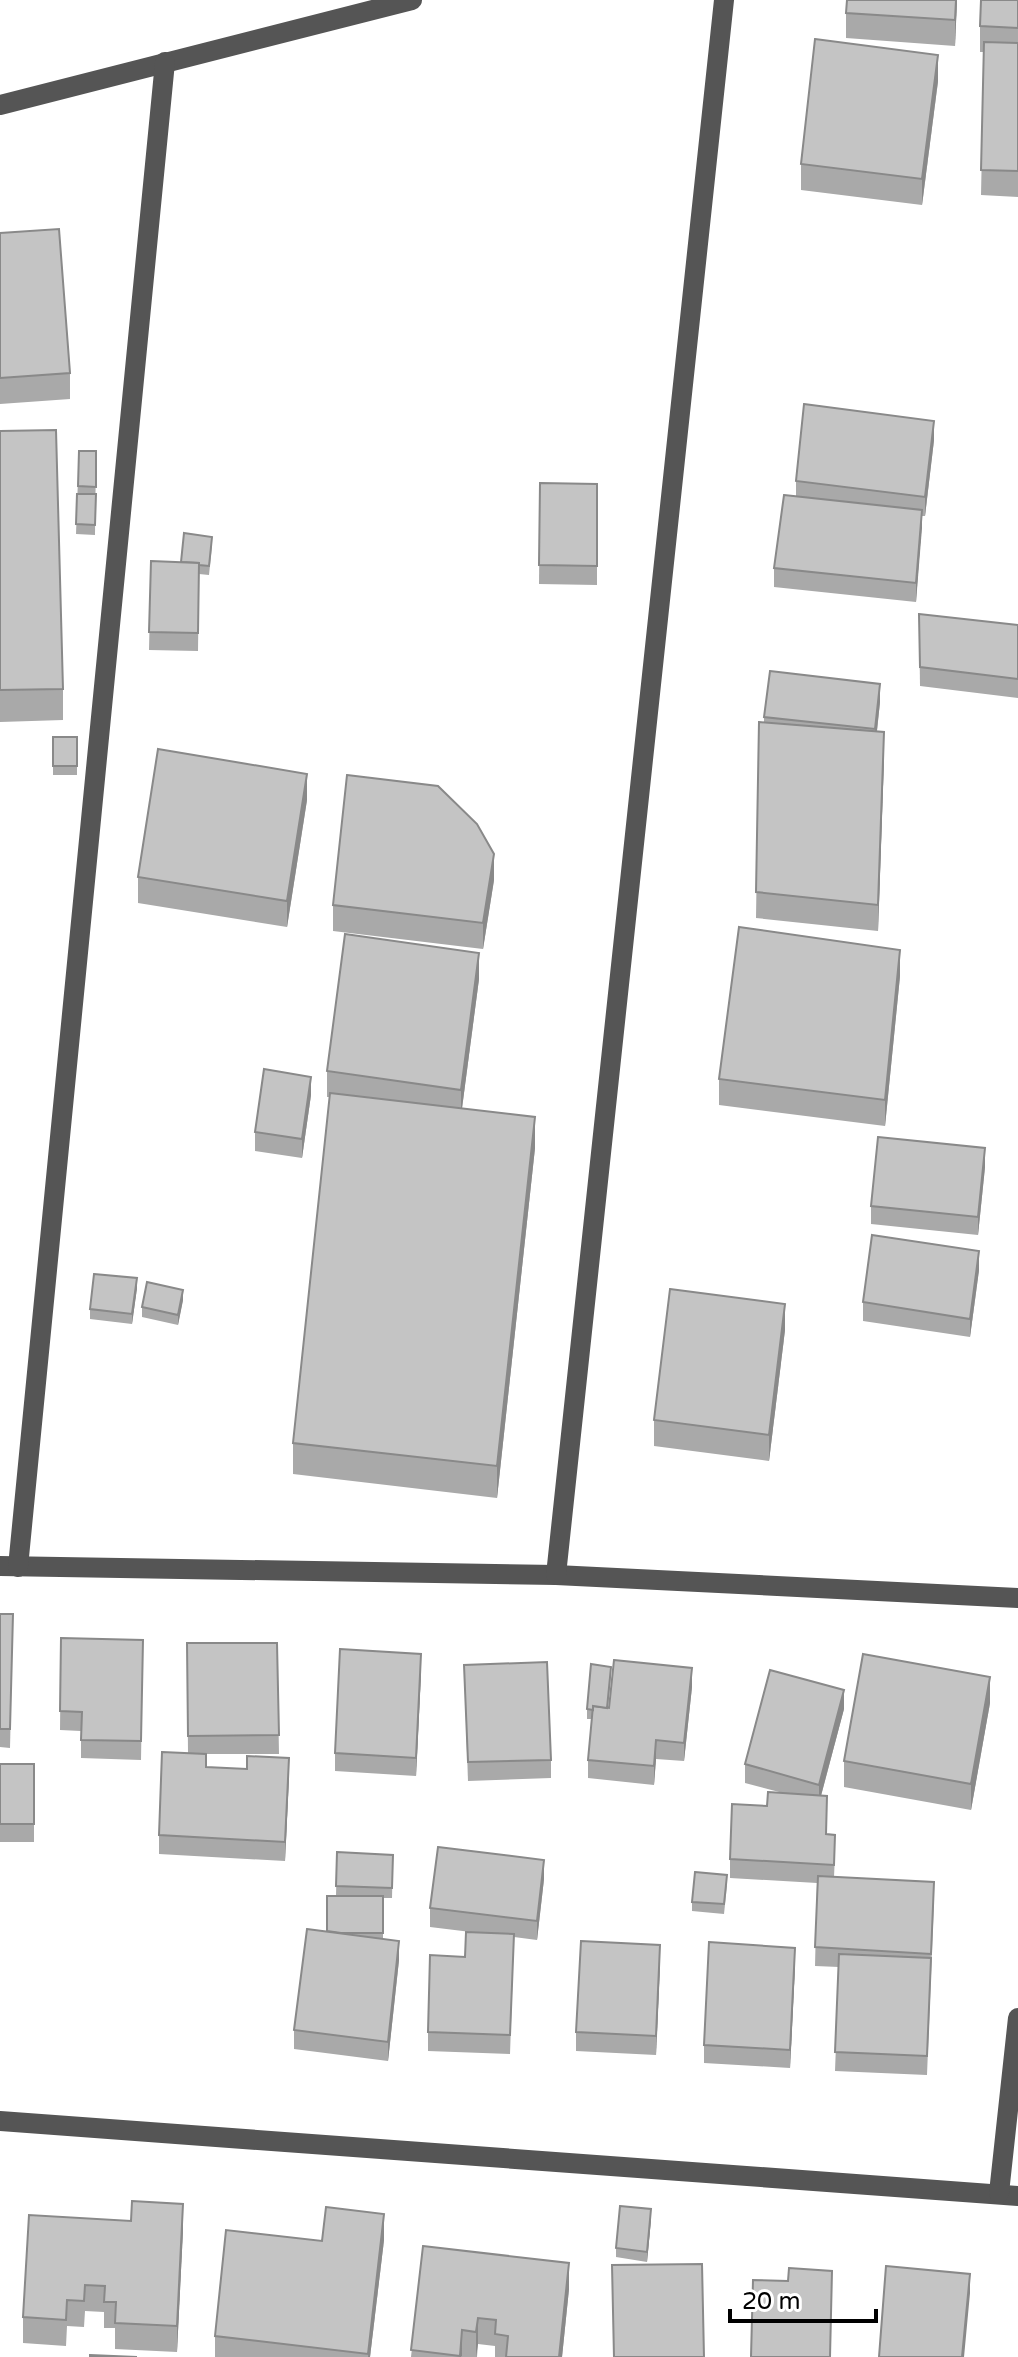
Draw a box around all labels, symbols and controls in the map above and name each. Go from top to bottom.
scale bar [730,2273,876,2323]
text: 20 m [742,2287,800,2316]

